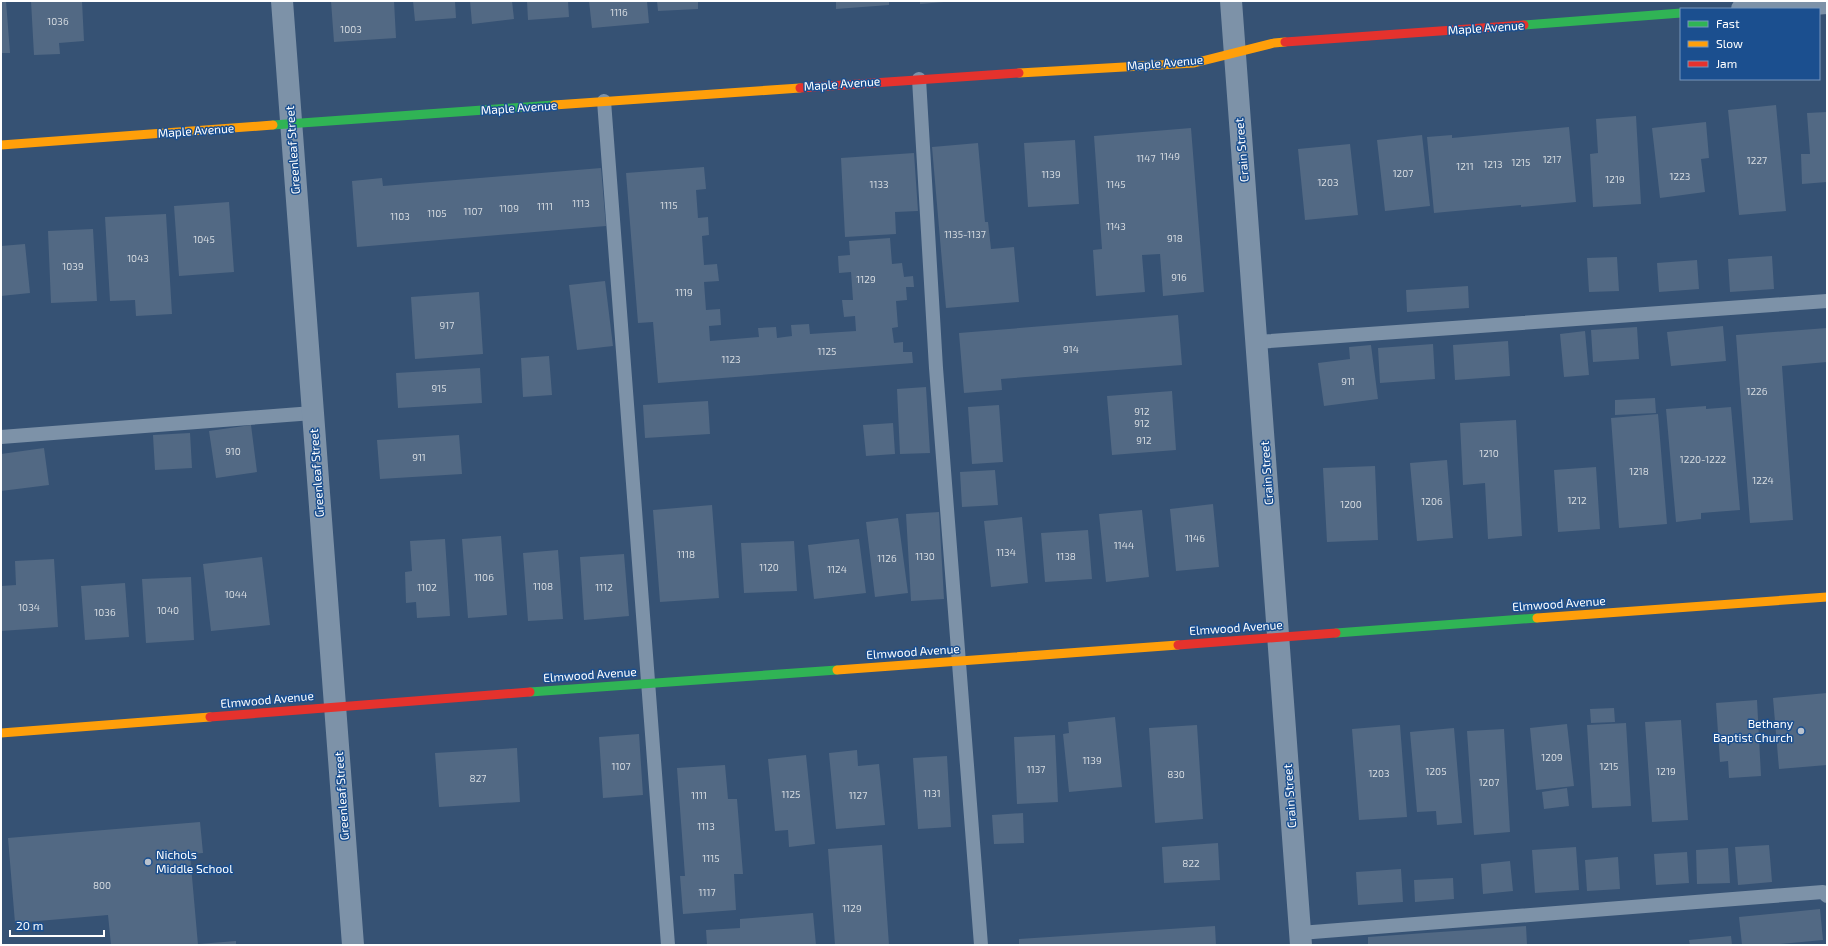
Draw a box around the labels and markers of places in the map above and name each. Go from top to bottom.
place label: Bethany Baptist Church [1713,716,1794,744]
marker: Bethany Baptist Church [1796,726,1806,736]
place label: Nichols Middle School [156,847,233,875]
marker: Nichols Middle School [143,857,153,867]

